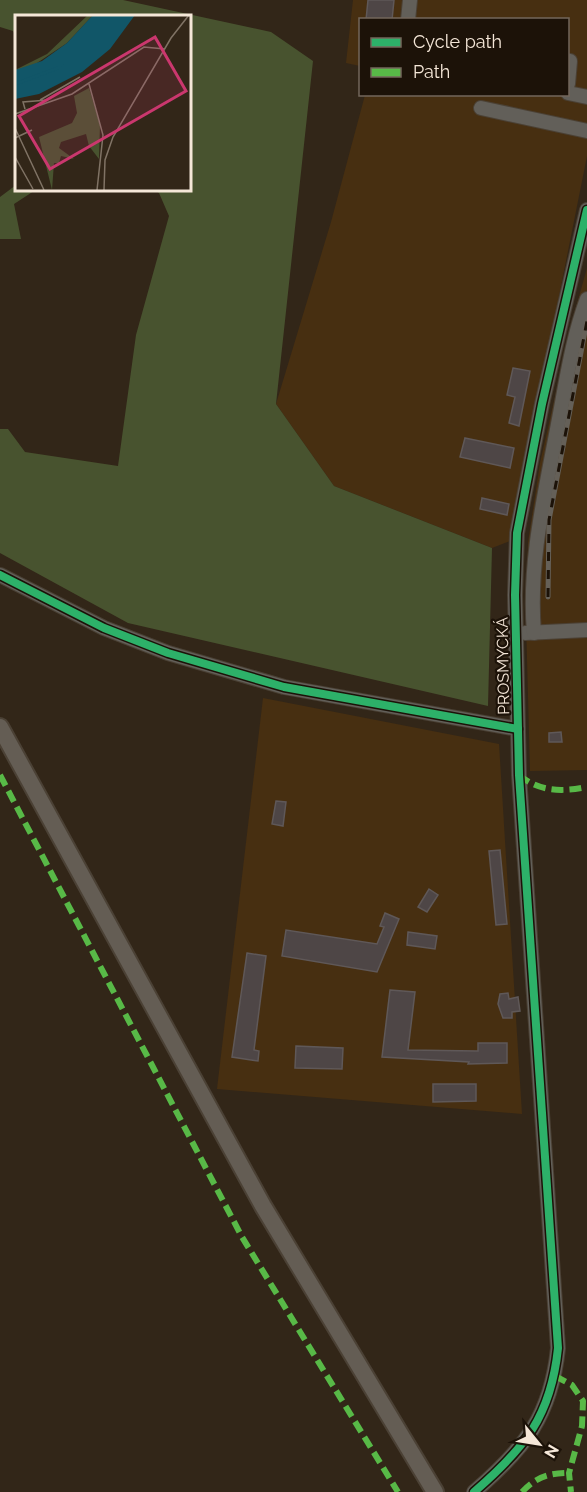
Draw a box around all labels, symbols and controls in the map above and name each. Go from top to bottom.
inset map [15,15,190,190]
legend [359,18,569,96]
text: Cycle path [413,31,502,52]
text: Path [413,61,450,82]
street label: PROSMYCKÁ [492,617,513,715]
north arrow [509,1414,569,1474]
text: N [540,1441,563,1461]

